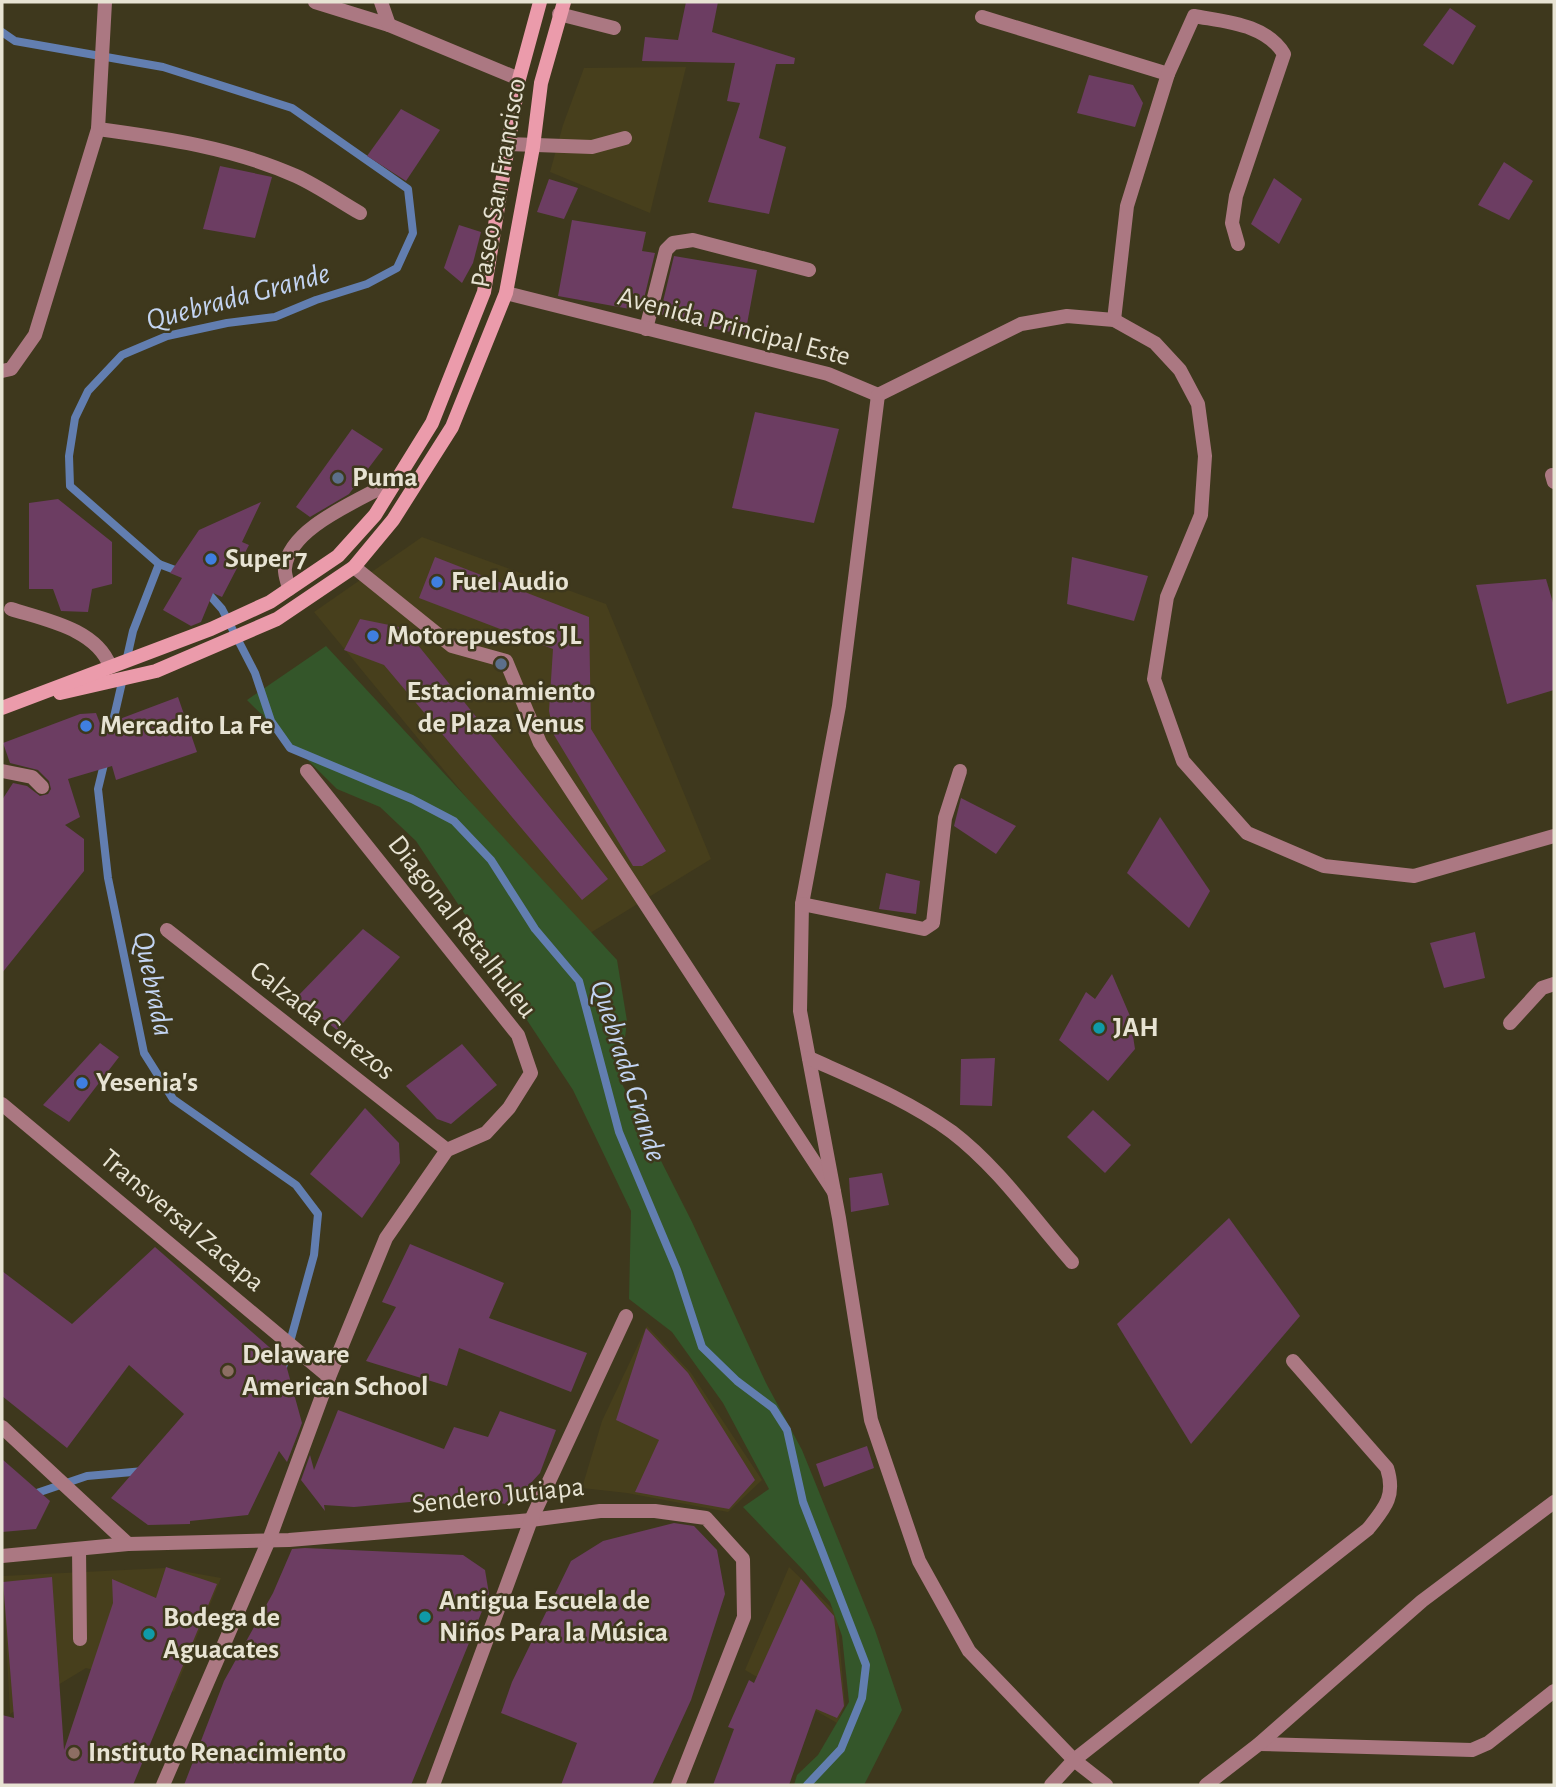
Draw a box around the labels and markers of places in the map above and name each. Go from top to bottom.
place label: Puma [352,464,418,492]
marker: Puma [330,470,346,486]
place label: Super 7 [225,545,307,573]
marker: Super 7 [203,551,219,567]
place label: Fuel Audio [451,568,569,596]
marker: Fuel Audio [429,574,445,590]
place label: Motorepuestos JL [387,622,582,650]
marker: Motorepuestos JL [365,628,381,644]
marker: Estacionamiento de Plaza Venus [493,656,509,672]
place label: Estacionamiento de Plaza Venus [407,678,595,738]
place label: Mercadito La Fe [100,712,273,740]
marker: Mercadito La Fe [78,718,94,734]
place label: JAH [1113,1014,1159,1042]
marker: JAH [1091,1020,1107,1036]
place label: Yesenia's [96,1069,198,1097]
marker: Yesenia's [74,1075,90,1091]
place label: Delaware American School [242,1341,428,1401]
marker: Delaware American School [220,1363,236,1379]
place label: Antigua Escuela de Niños Para la Música [439,1587,668,1647]
place label: Bodega de Aguacates [163,1604,280,1664]
marker: Antigua Escuela de Niños Para la Música [417,1609,433,1625]
marker: Bodega de Aguacates [141,1626,157,1642]
place label: Instituto Renacimiento [88,1739,346,1767]
marker: Instituto Renacimiento [66,1745,82,1761]

